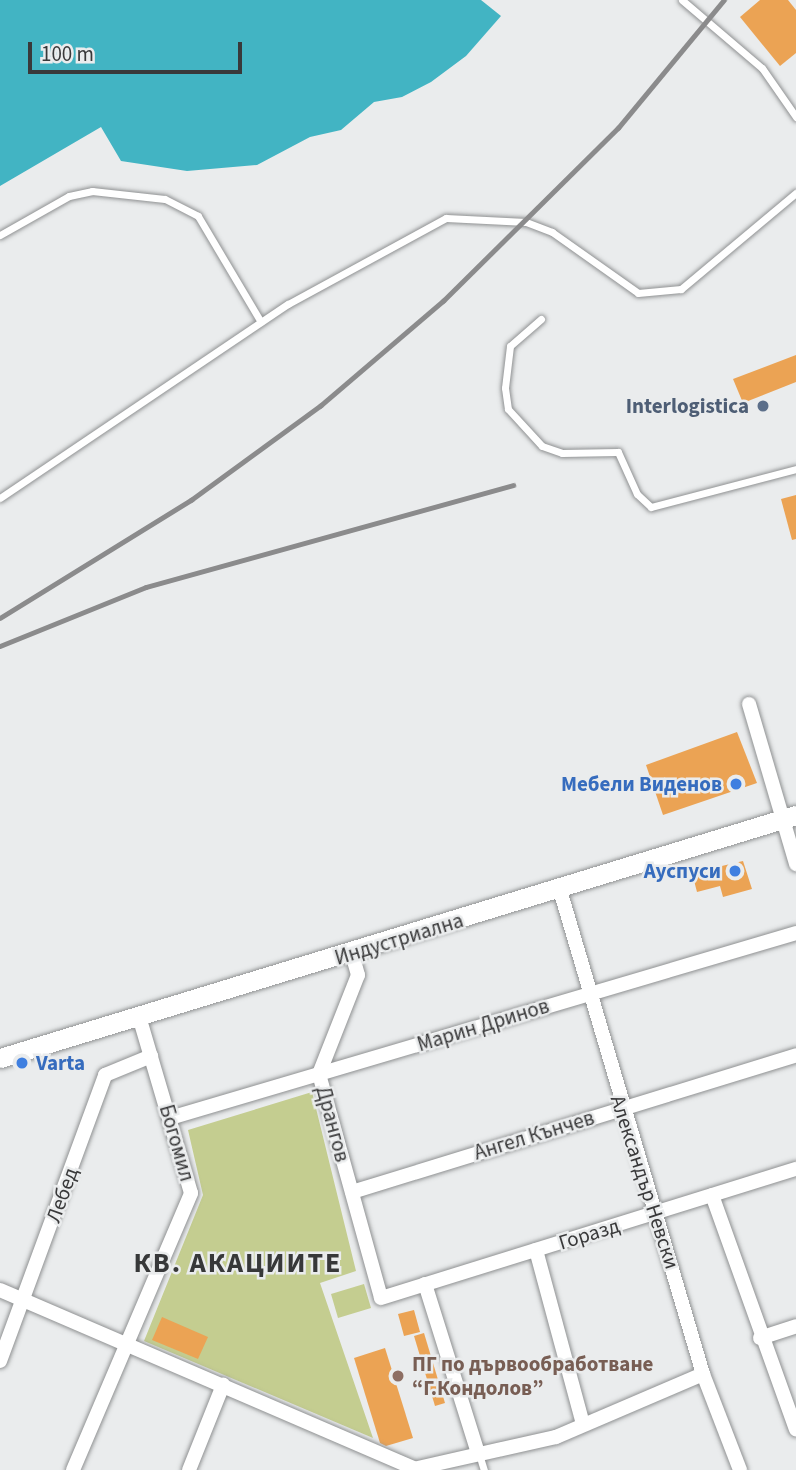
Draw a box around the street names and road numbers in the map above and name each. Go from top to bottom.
street label: Индустриална [332,907,466,971]
street label: Марин Дринов [414,993,552,1057]
street label: Дрангов [311,1083,355,1165]
street label: Александър Невски [605,1092,685,1272]
street label: Богомил [154,1102,200,1184]
street label: Ангел Кънчев [471,1105,597,1165]
street label: Лебед [40,1164,84,1226]
street label: Горазд [556,1213,622,1255]

